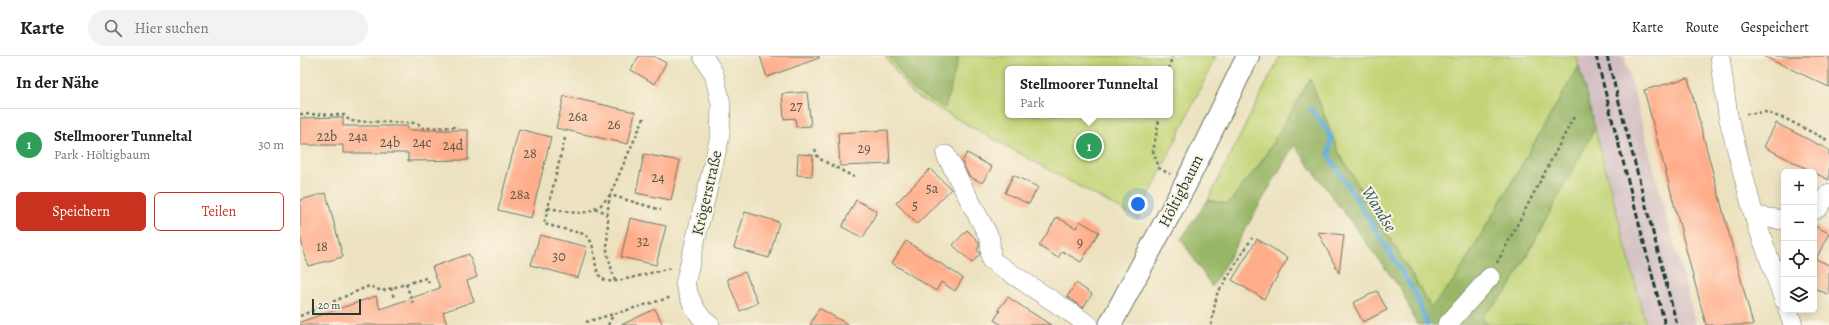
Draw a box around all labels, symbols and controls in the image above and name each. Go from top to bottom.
search box [88,10,368,46]
text: Karte [20,15,64,41]
icon: search [102,17,124,39]
text: Hier suchen [134,18,209,38]
text: Karte [1632,18,1663,37]
text: Route [1685,18,1719,37]
text: Gespeichert [1741,18,1809,37]
popup [1005,66,1173,118]
text: In der Nähe [16,71,99,94]
text: Stellmoorer Tunneltal [1020,74,1158,94]
text: Park [1020,94,1044,111]
house number: 27 [790,97,802,116]
house number: 26a [568,107,588,126]
house number: 26 [607,115,621,134]
text: Stellmoorer Tunneltal [54,126,192,146]
house number: 22b [317,127,337,146]
house number: 24a [348,127,368,146]
pin: 1 [1076,131,1102,161]
house number: 24b [380,133,400,152]
house number: 24c [413,133,432,152]
text: 1 [27,136,31,153]
text: 30 m [258,136,284,153]
house number: 24d [443,136,464,155]
house number: 29 [857,139,871,158]
house number: 28 [523,144,537,163]
text: Park · Höltigbaum [54,146,150,163]
street label: Krögerstraße [686,148,728,238]
street label: Höltigbaum [1153,151,1209,231]
house number: 24 [652,168,665,187]
map controls [1781,169,1817,313]
button: + [1781,169,1817,205]
house number: 5a [926,179,939,198]
water label: Wandse [1356,182,1402,236]
house number: 28a [510,185,530,204]
button: Speichern [16,192,146,231]
button: Teilen [154,192,284,231]
your location [1128,194,1148,214]
house number: 5 [912,196,918,215]
button: − [1781,205,1817,241]
house number: 32 [637,232,650,251]
house number: 9 [1077,233,1083,252]
house number: 18 [316,237,328,256]
button: locate [1781,241,1817,277]
house number: 30 [552,247,566,266]
button: layers [1781,277,1817,313]
scale bar [312,297,361,316]
text: 20 m [318,298,340,313]

